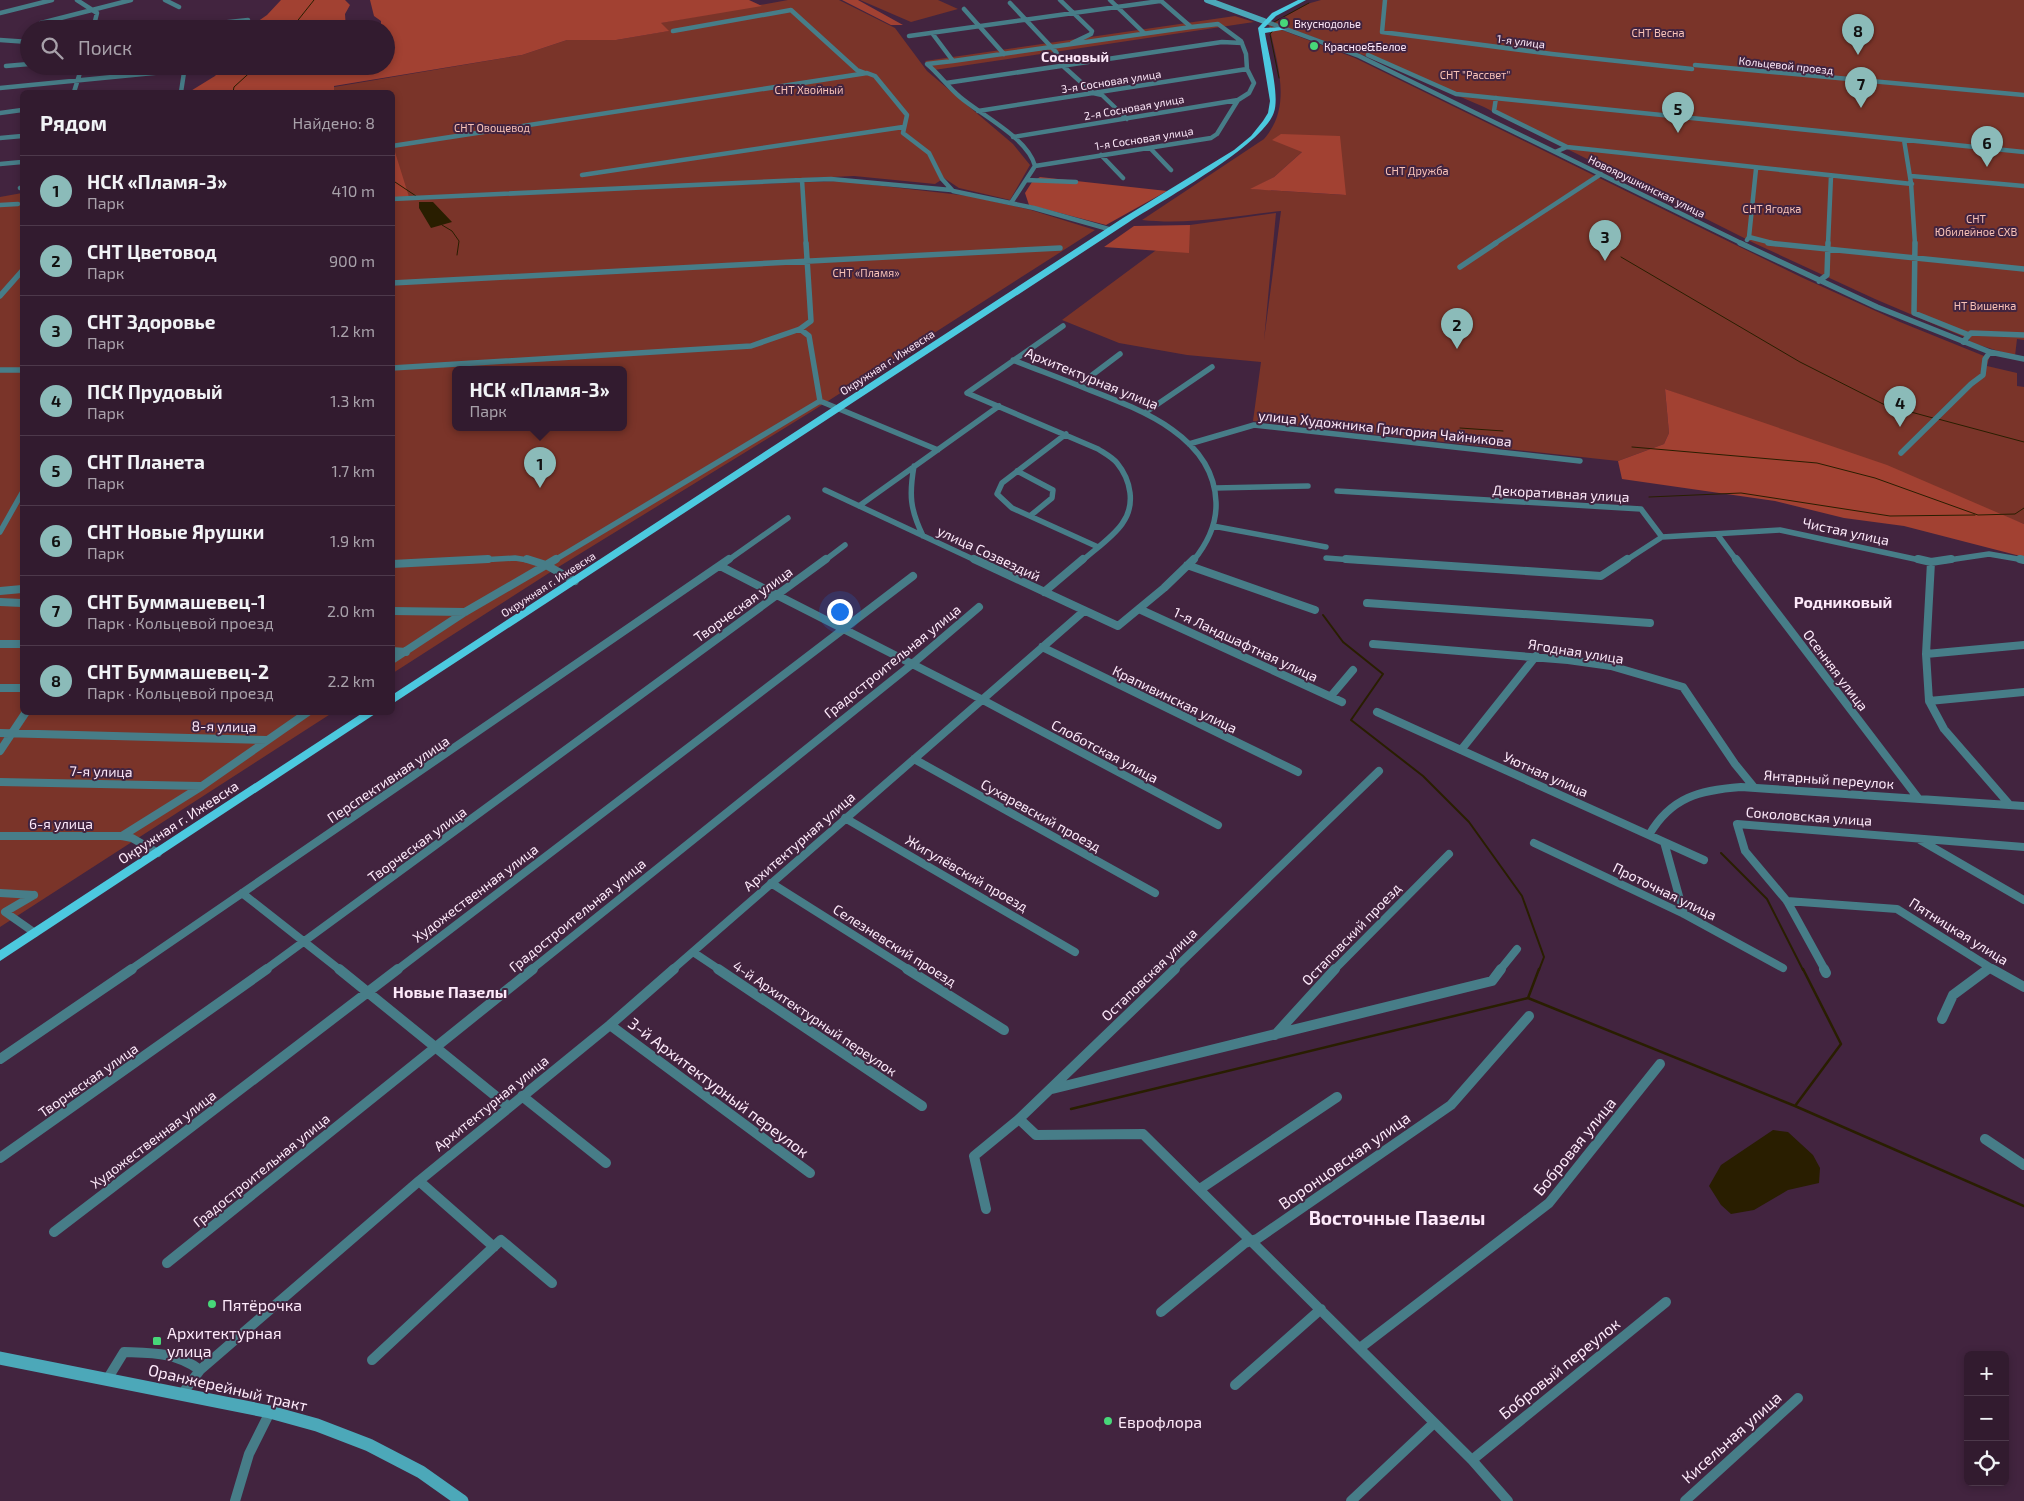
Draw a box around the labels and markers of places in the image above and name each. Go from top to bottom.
pin: 8 [1842,14,1874,55]
marker: Вкуснодолье [1278,17,1290,29]
place label: Вкуснодолье [1294,17,1361,31]
marker: Красное&Белое [1308,40,1320,52]
place label: Красное&Белое [1324,40,1407,53]
pin: 7 [1845,67,1877,108]
pin: 5 [1662,92,1694,133]
pin: 6 [1971,126,2003,167]
pin: 3 [1589,220,1621,261]
pin: 2 [1441,308,1473,349]
pin: 4 [1884,386,1916,427]
pin: 1 [524,447,556,488]
place label: Пятёрочка [222,1295,302,1314]
marker: Пятёрочка [206,1298,218,1310]
place label: Архитектурная улица [167,1323,282,1361]
marker: Архитектурная улица [151,1335,163,1347]
place label: Еврофлора [1118,1412,1202,1431]
marker: Еврофлора [1102,1415,1114,1427]

